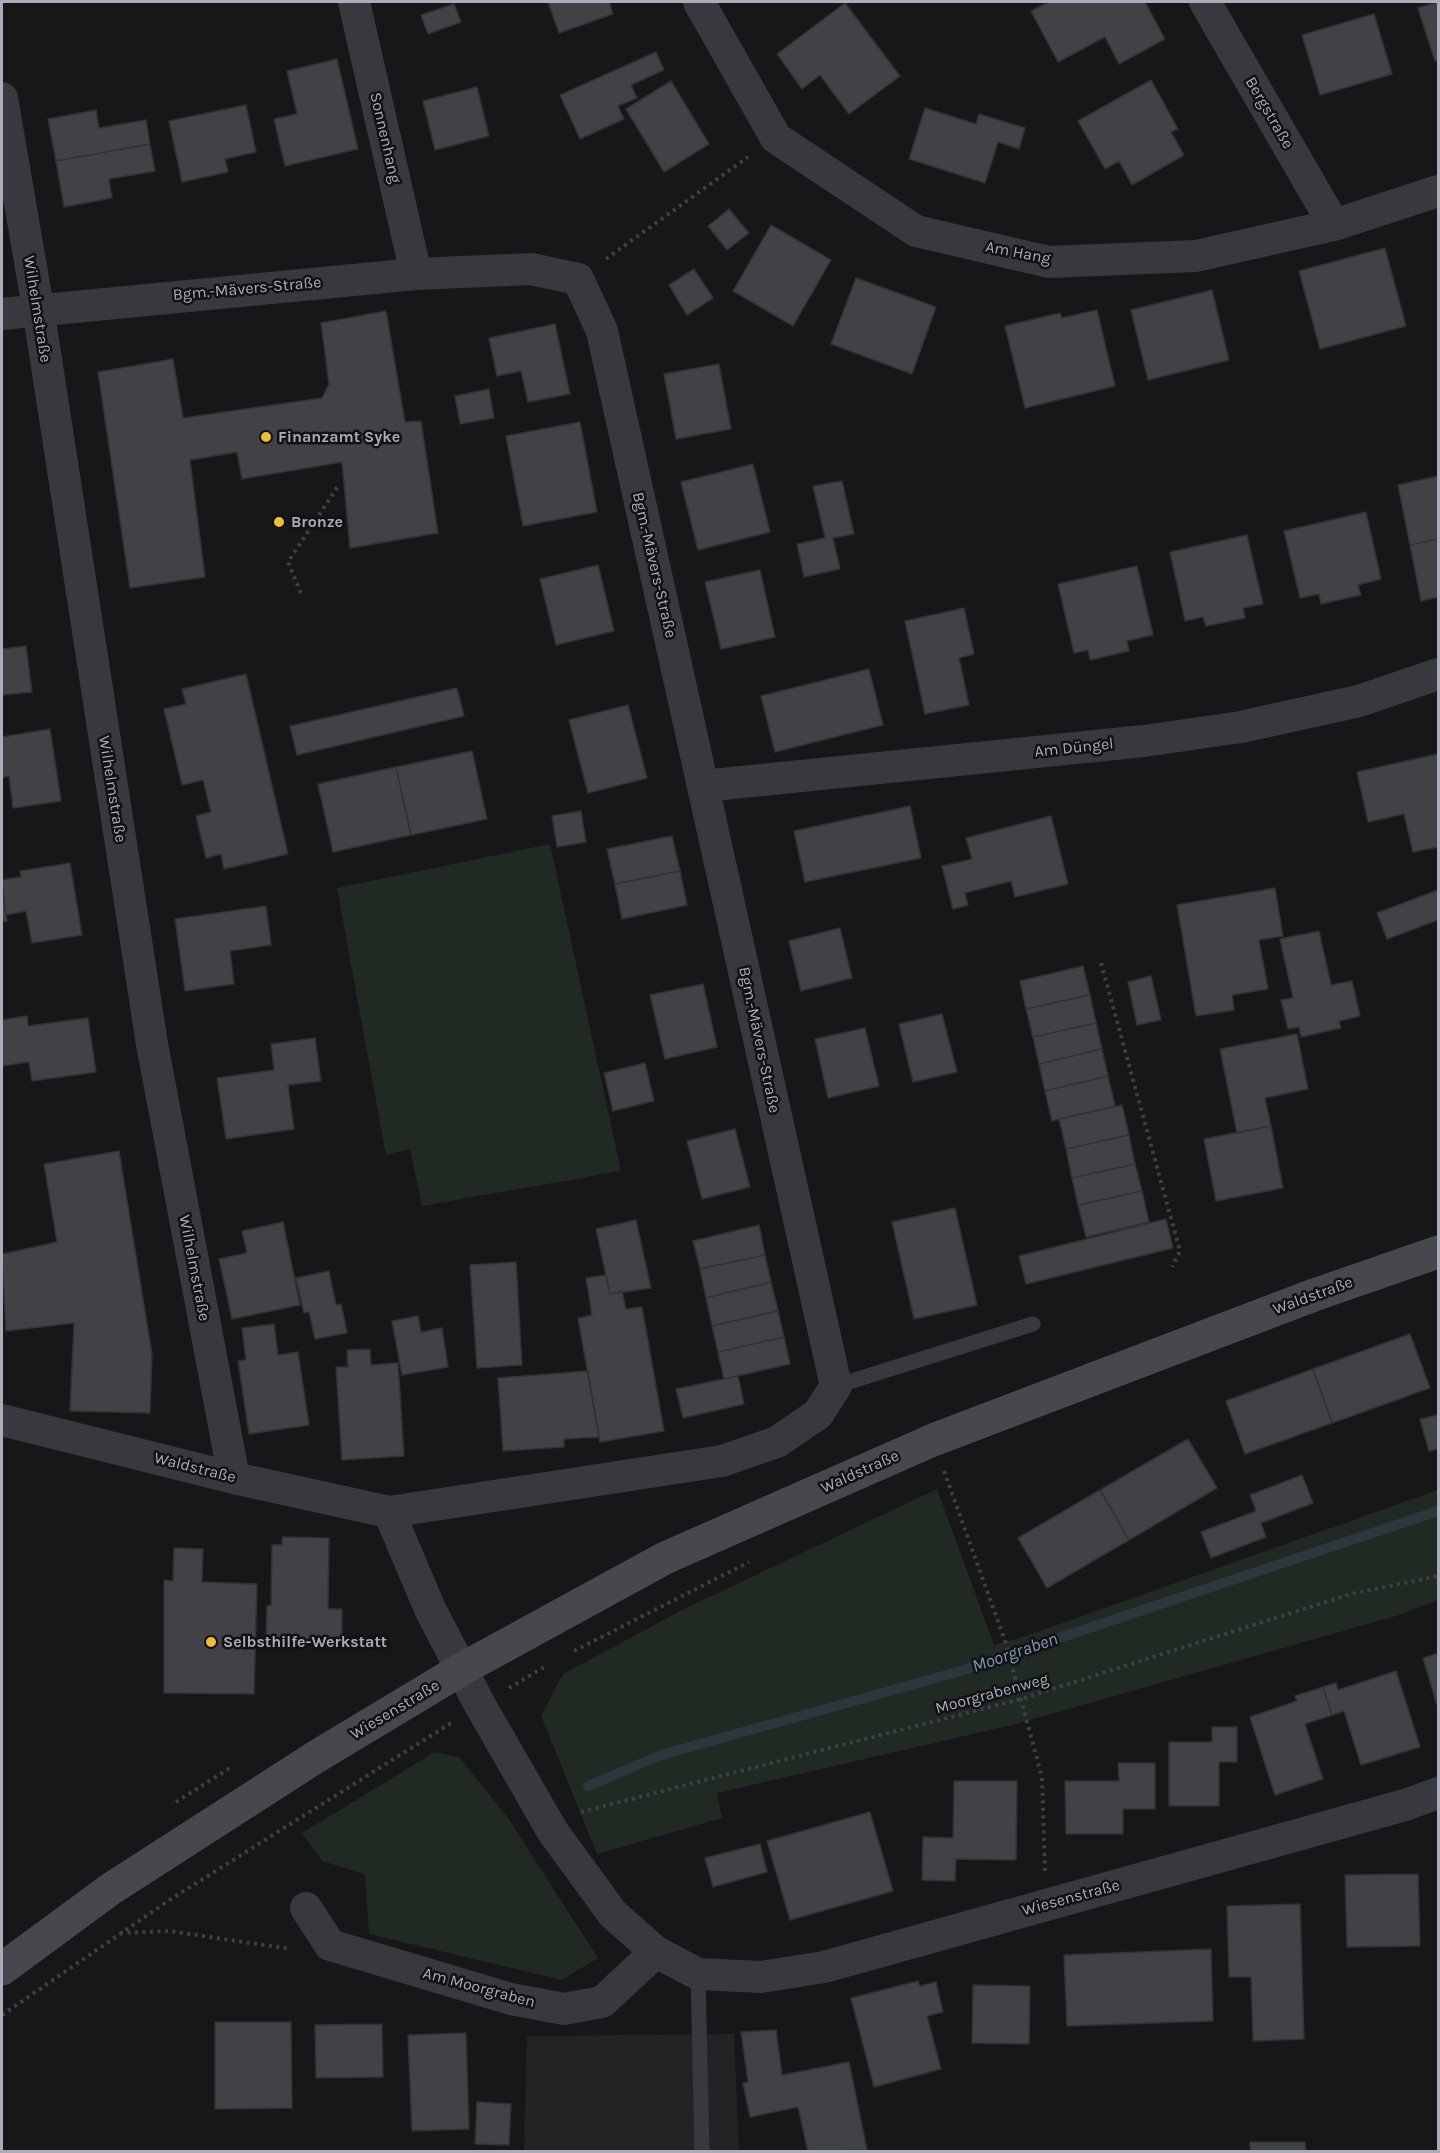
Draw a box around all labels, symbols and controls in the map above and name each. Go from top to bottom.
street label: Bergstraße [1241,74,1297,152]
street label: Sonnenhang [365,91,405,185]
street label: Am Hang [984,237,1052,269]
street label: Wilhelmstraße [19,254,55,364]
street label: Bgm.-Mävers-Straße [172,273,322,305]
place label: Finanzamt Syke [278,427,400,447]
marker: Finanzamt Syke [259,430,273,444]
street label: Bgm.-Mävers-Straße [628,490,680,640]
place label: Bronze [291,512,343,532]
marker: Bronze [272,515,286,529]
street label: Wilhelmstraße [94,734,130,844]
street label: Am Düngel [1033,734,1115,762]
street label: Bgm.-Mävers-Straße [734,965,784,1115]
street label: Wilhelmstraße [174,1213,214,1323]
street label: Waldstraße [1270,1273,1356,1319]
street label: Waldstraße [818,1446,902,1498]
street label: Waldstraße [152,1449,238,1487]
water label: Moorgraben [969,1628,1061,1678]
place label: Selbsthilfe-Werkstatt [223,1632,387,1652]
marker: Selbsthilfe-Werkstatt [204,1635,218,1649]
street label: Moorgrabenweg [933,1670,1051,1718]
street label: Wiesenstraße [347,1676,443,1744]
street label: Wiesenstraße [1020,1876,1122,1920]
street label: Am Moorgraben [421,1964,537,2012]

